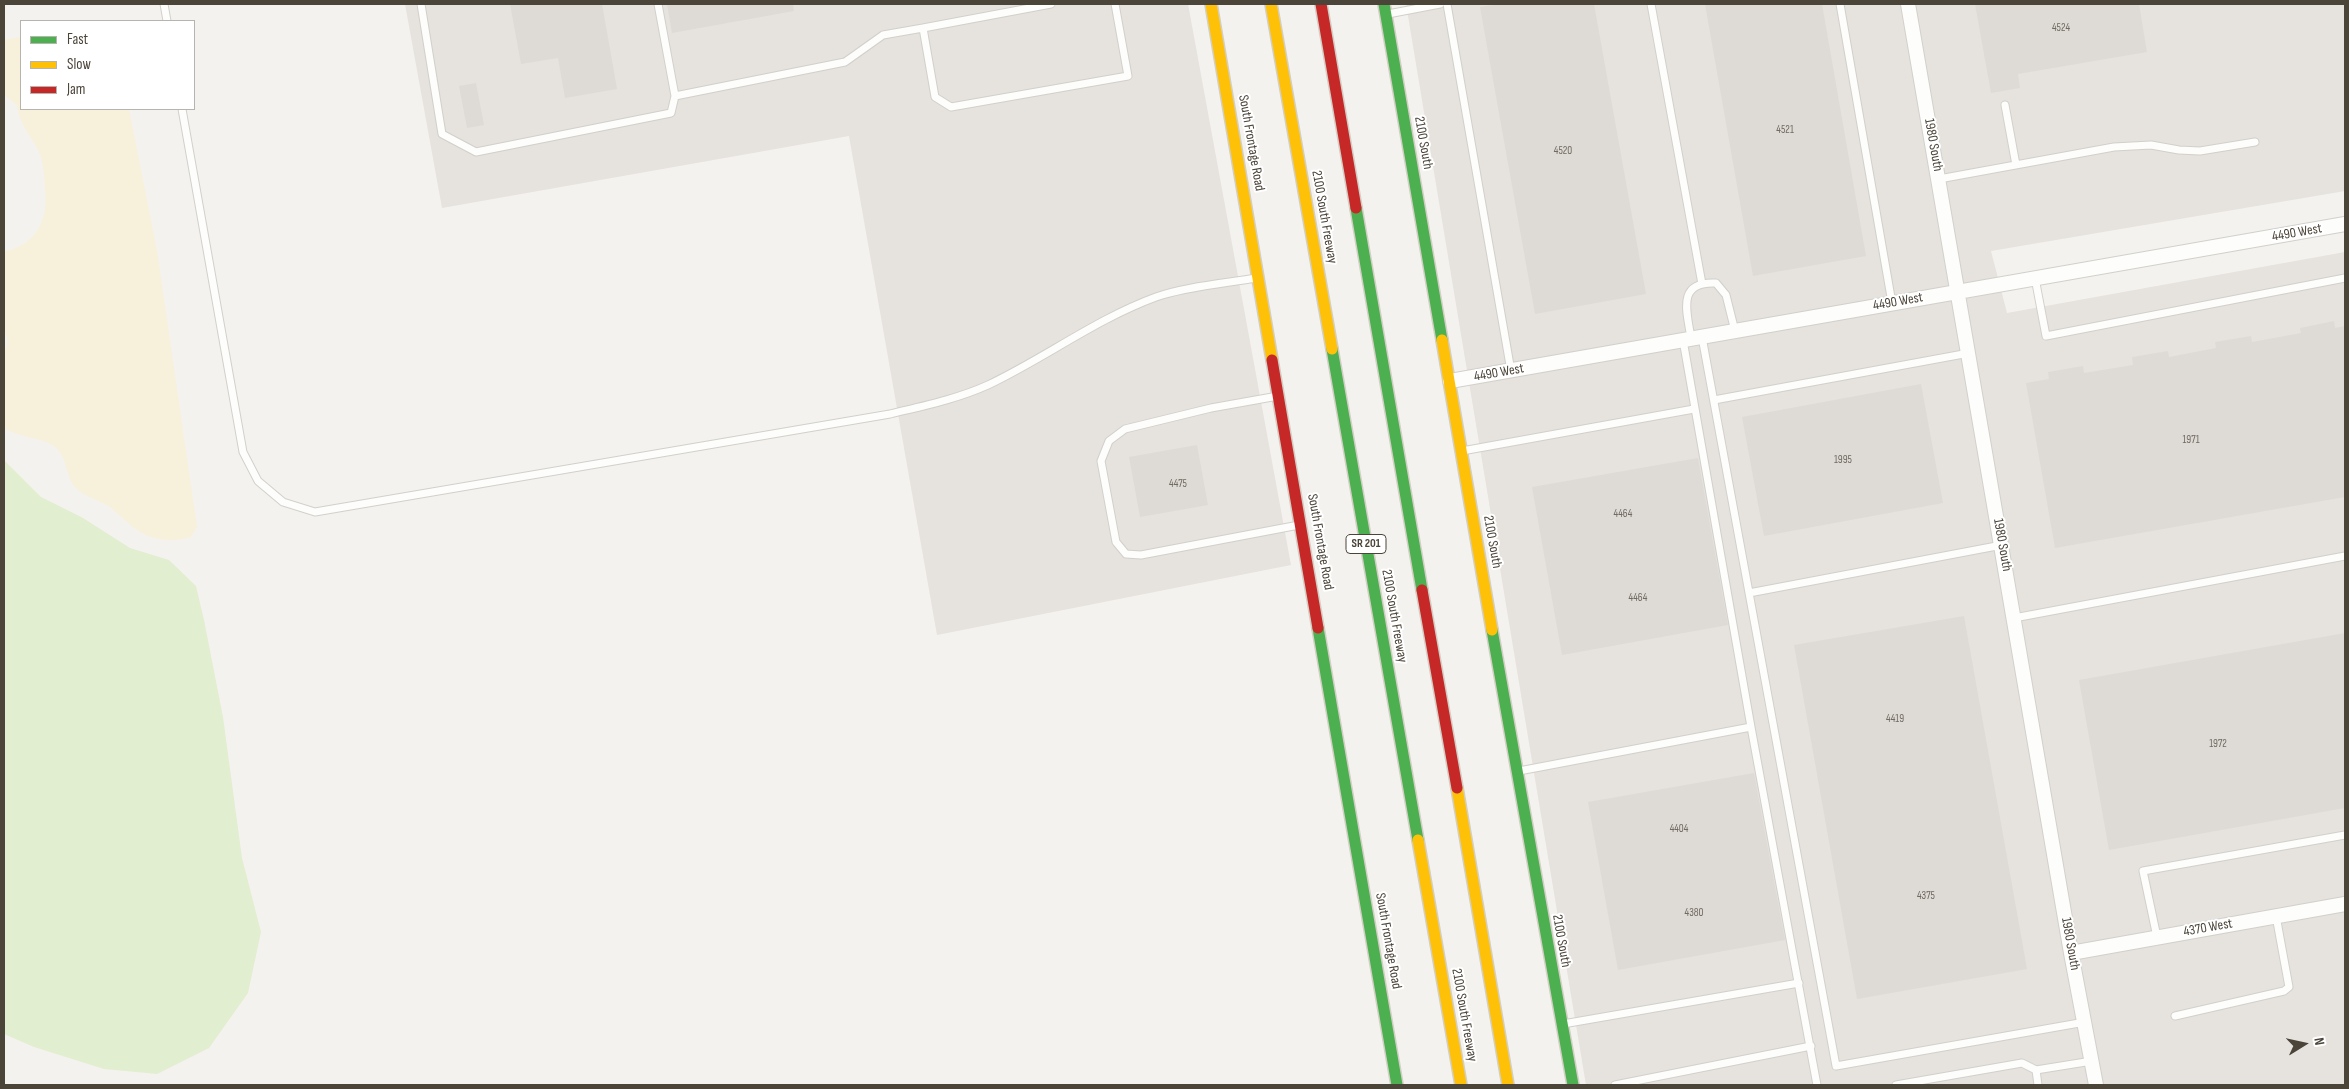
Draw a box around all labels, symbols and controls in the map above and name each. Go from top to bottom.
legend [20,20,195,110]
house number: 4524 [2052,21,2070,35]
text: Fast [67,30,88,49]
text: Slow [67,55,91,74]
text: Jam [67,80,85,99]
street label: South Frontage Road [1234,94,1268,192]
street label: 2100 South [1410,115,1436,171]
street label: 1980 South [1920,117,1946,173]
house number: 4521 [1776,123,1794,137]
house number: 4520 [1554,144,1572,158]
street label: 2100 South Freeway [1308,169,1340,265]
street label: 4490 West [2271,220,2323,246]
street label: 4490 West [1872,289,1924,315]
street label: 4490 West [1473,360,1525,386]
house number: 1971 [2182,433,2200,447]
house number: 1995 [1834,453,1852,467]
house number: 4475 [1169,477,1187,491]
street label: South Frontage Road [1303,493,1337,591]
house number: 4464 [1614,507,1632,521]
street label: 2100 South [1479,514,1505,570]
street label: 1980 South [1989,517,2015,573]
road number: SR 201 [1346,534,1386,554]
street label: 2100 South Freeway [1378,568,1410,664]
house number: 4464 [1629,591,1647,605]
house number: 4419 [1886,712,1904,726]
house number: 1972 [2209,737,2227,751]
house number: 4404 [1670,822,1688,836]
house number: 4375 [1917,889,1935,903]
street label: South Frontage Road [1371,892,1405,990]
house number: 4380 [1685,906,1703,920]
street label: 2100 South [1548,913,1574,969]
street label: 4370 West [2182,915,2234,941]
street label: 1980 South [2057,916,2083,972]
street label: 2100 South Freeway [1448,967,1480,1063]
north arrow [2279,1019,2329,1069]
text: N [2310,1036,2328,1046]

